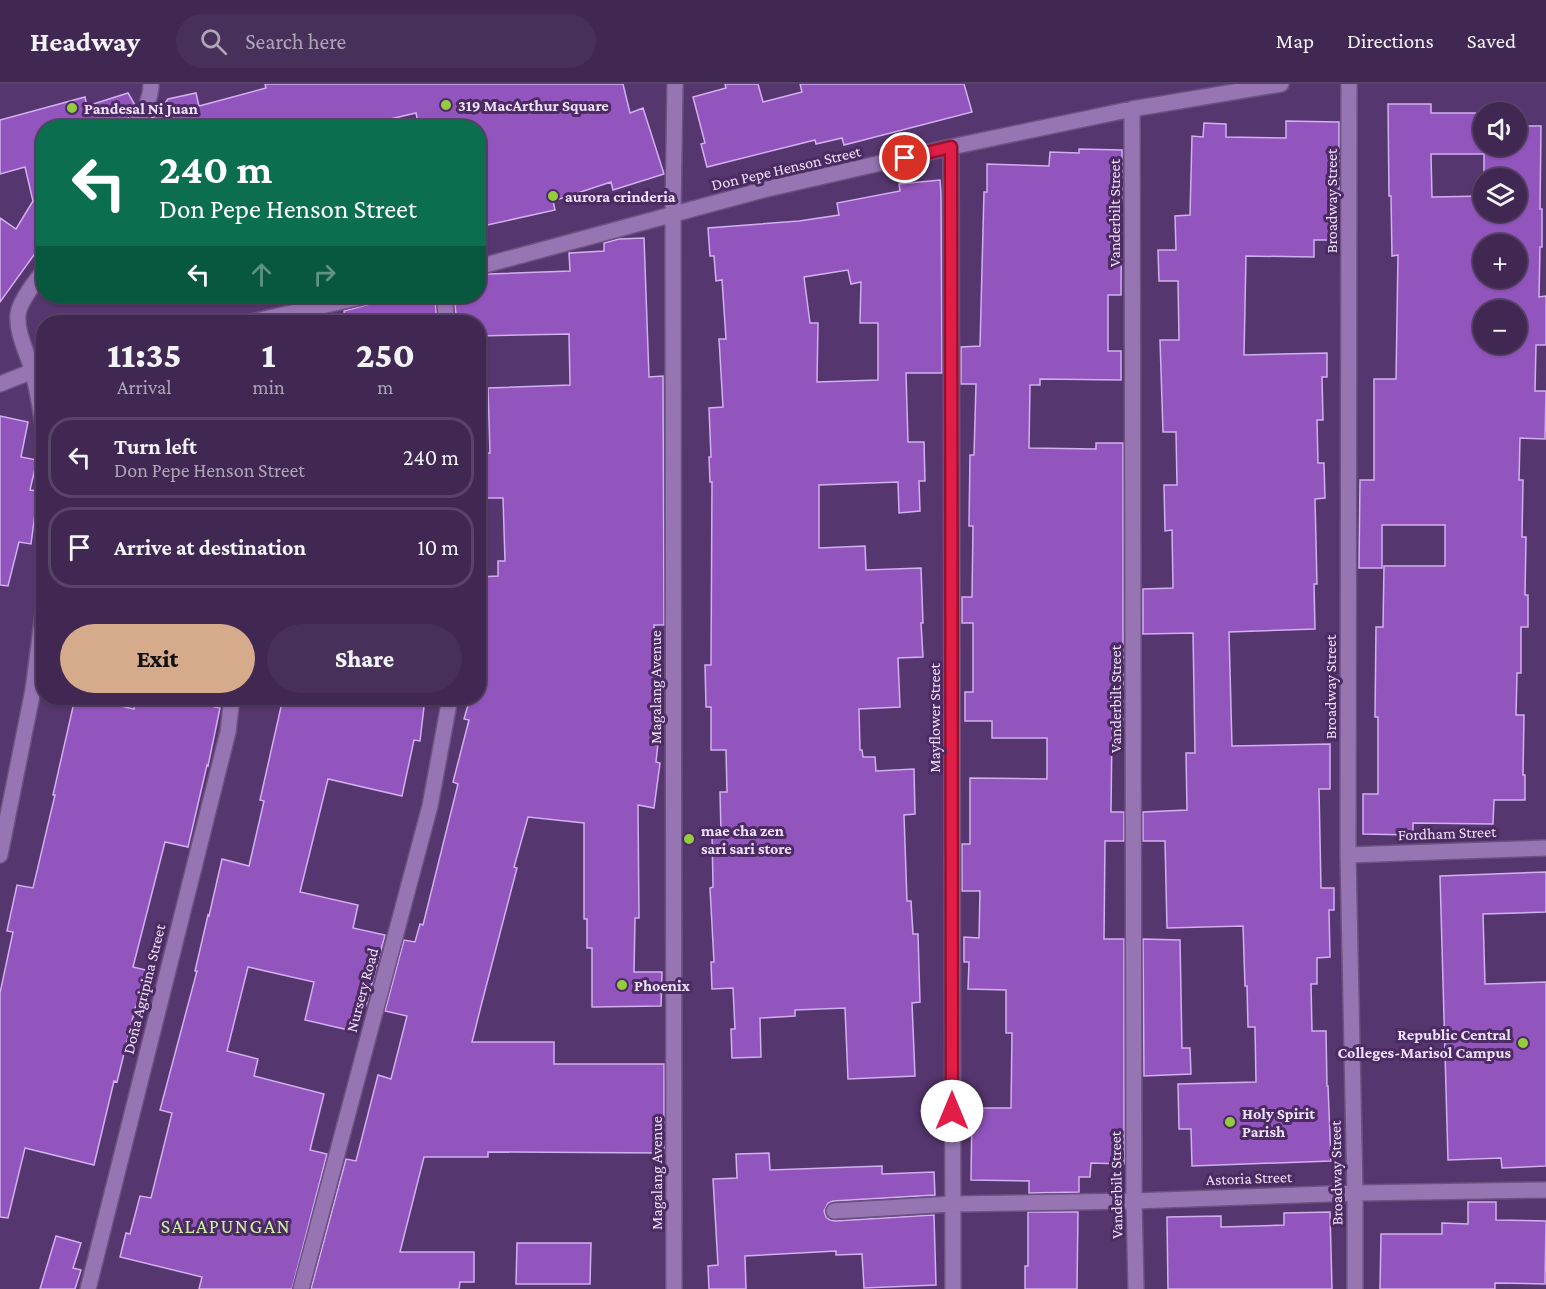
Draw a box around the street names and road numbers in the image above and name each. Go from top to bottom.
street label: Don Pepe Henson Street [710,142,863,194]
street label: Broadway Street [1323,148,1341,253]
street label: Vanderbilt Street [1106,158,1123,267]
street label: Magalang Avenue [647,630,665,744]
street label: Broadway Street [1322,634,1340,739]
street label: Vanderbilt Street [1107,644,1124,753]
street label: Mayflower Street [926,663,944,773]
street label: Fordham Street [1397,823,1497,843]
street label: Doña Agripina Street [120,922,170,1056]
street label: Nursery Road [343,946,383,1034]
street label: Magalang Avenue [648,1116,666,1230]
street label: Broadway Street [1327,1120,1346,1225]
street label: Vanderbilt Street [1107,1130,1125,1239]
street label: Astoria Street [1206,1168,1293,1188]

